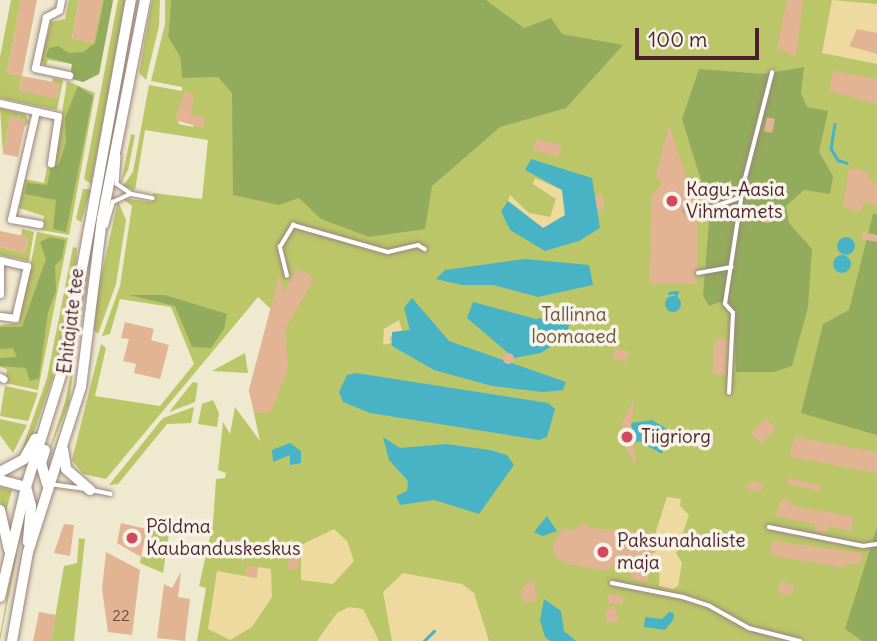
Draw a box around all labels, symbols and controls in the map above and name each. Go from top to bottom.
scale bar [639,14,763,58]
text: 100 m [648,26,707,53]
place label: Kagu-Aasia Vihmamets [686,179,785,223]
marker: Kagu-Aasia Vihmamets [664,193,680,209]
street label: Ehitajate tee [53,267,89,375]
park label: Tallinna loomaaed [531,304,617,348]
place label: Tiigriorg [641,426,711,448]
marker: Tiigriorg [619,429,635,445]
place label: Põldma Kaubanduskeskus [146,516,301,560]
marker: Põldma Kaubanduskeskus [124,530,140,546]
place label: Paksunahaliste maja [617,530,745,574]
marker: Paksunahaliste maja [595,544,611,560]
house number: 22 [112,605,130,625]

